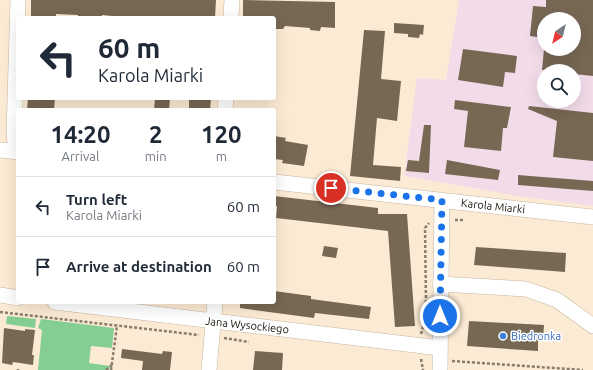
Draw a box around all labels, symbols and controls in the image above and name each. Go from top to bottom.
north arrow [537,12,581,56]
map controls [537,12,581,108]
icon: left [32,32,84,84]
text: 60 m [98,32,160,63]
button: search [537,64,581,108]
text: Karola Miarki [98,65,203,85]
text: 14:20 [50,121,110,148]
text: 2 [149,121,162,148]
text: 120 [201,121,242,148]
text: Arrival [61,149,99,163]
text: min [145,149,167,163]
text: m [216,149,227,163]
pin [314,171,348,205]
icon: arrive [320,177,342,199]
text: Turn left [66,191,127,208]
icon: left [32,196,54,218]
street label: Karola Miarki [460,197,526,215]
text: 60 m [227,198,260,215]
text: Karola Miarki [66,208,142,222]
icon: arrive [32,256,54,278]
text: Arrive at destination [66,258,212,275]
text: 60 m [227,258,260,275]
position arrow [419,295,461,337]
street label: Jana Wysockiego [204,315,290,335]
place label: Biedronka [511,330,561,342]
marker: Biedronka [498,331,508,341]

